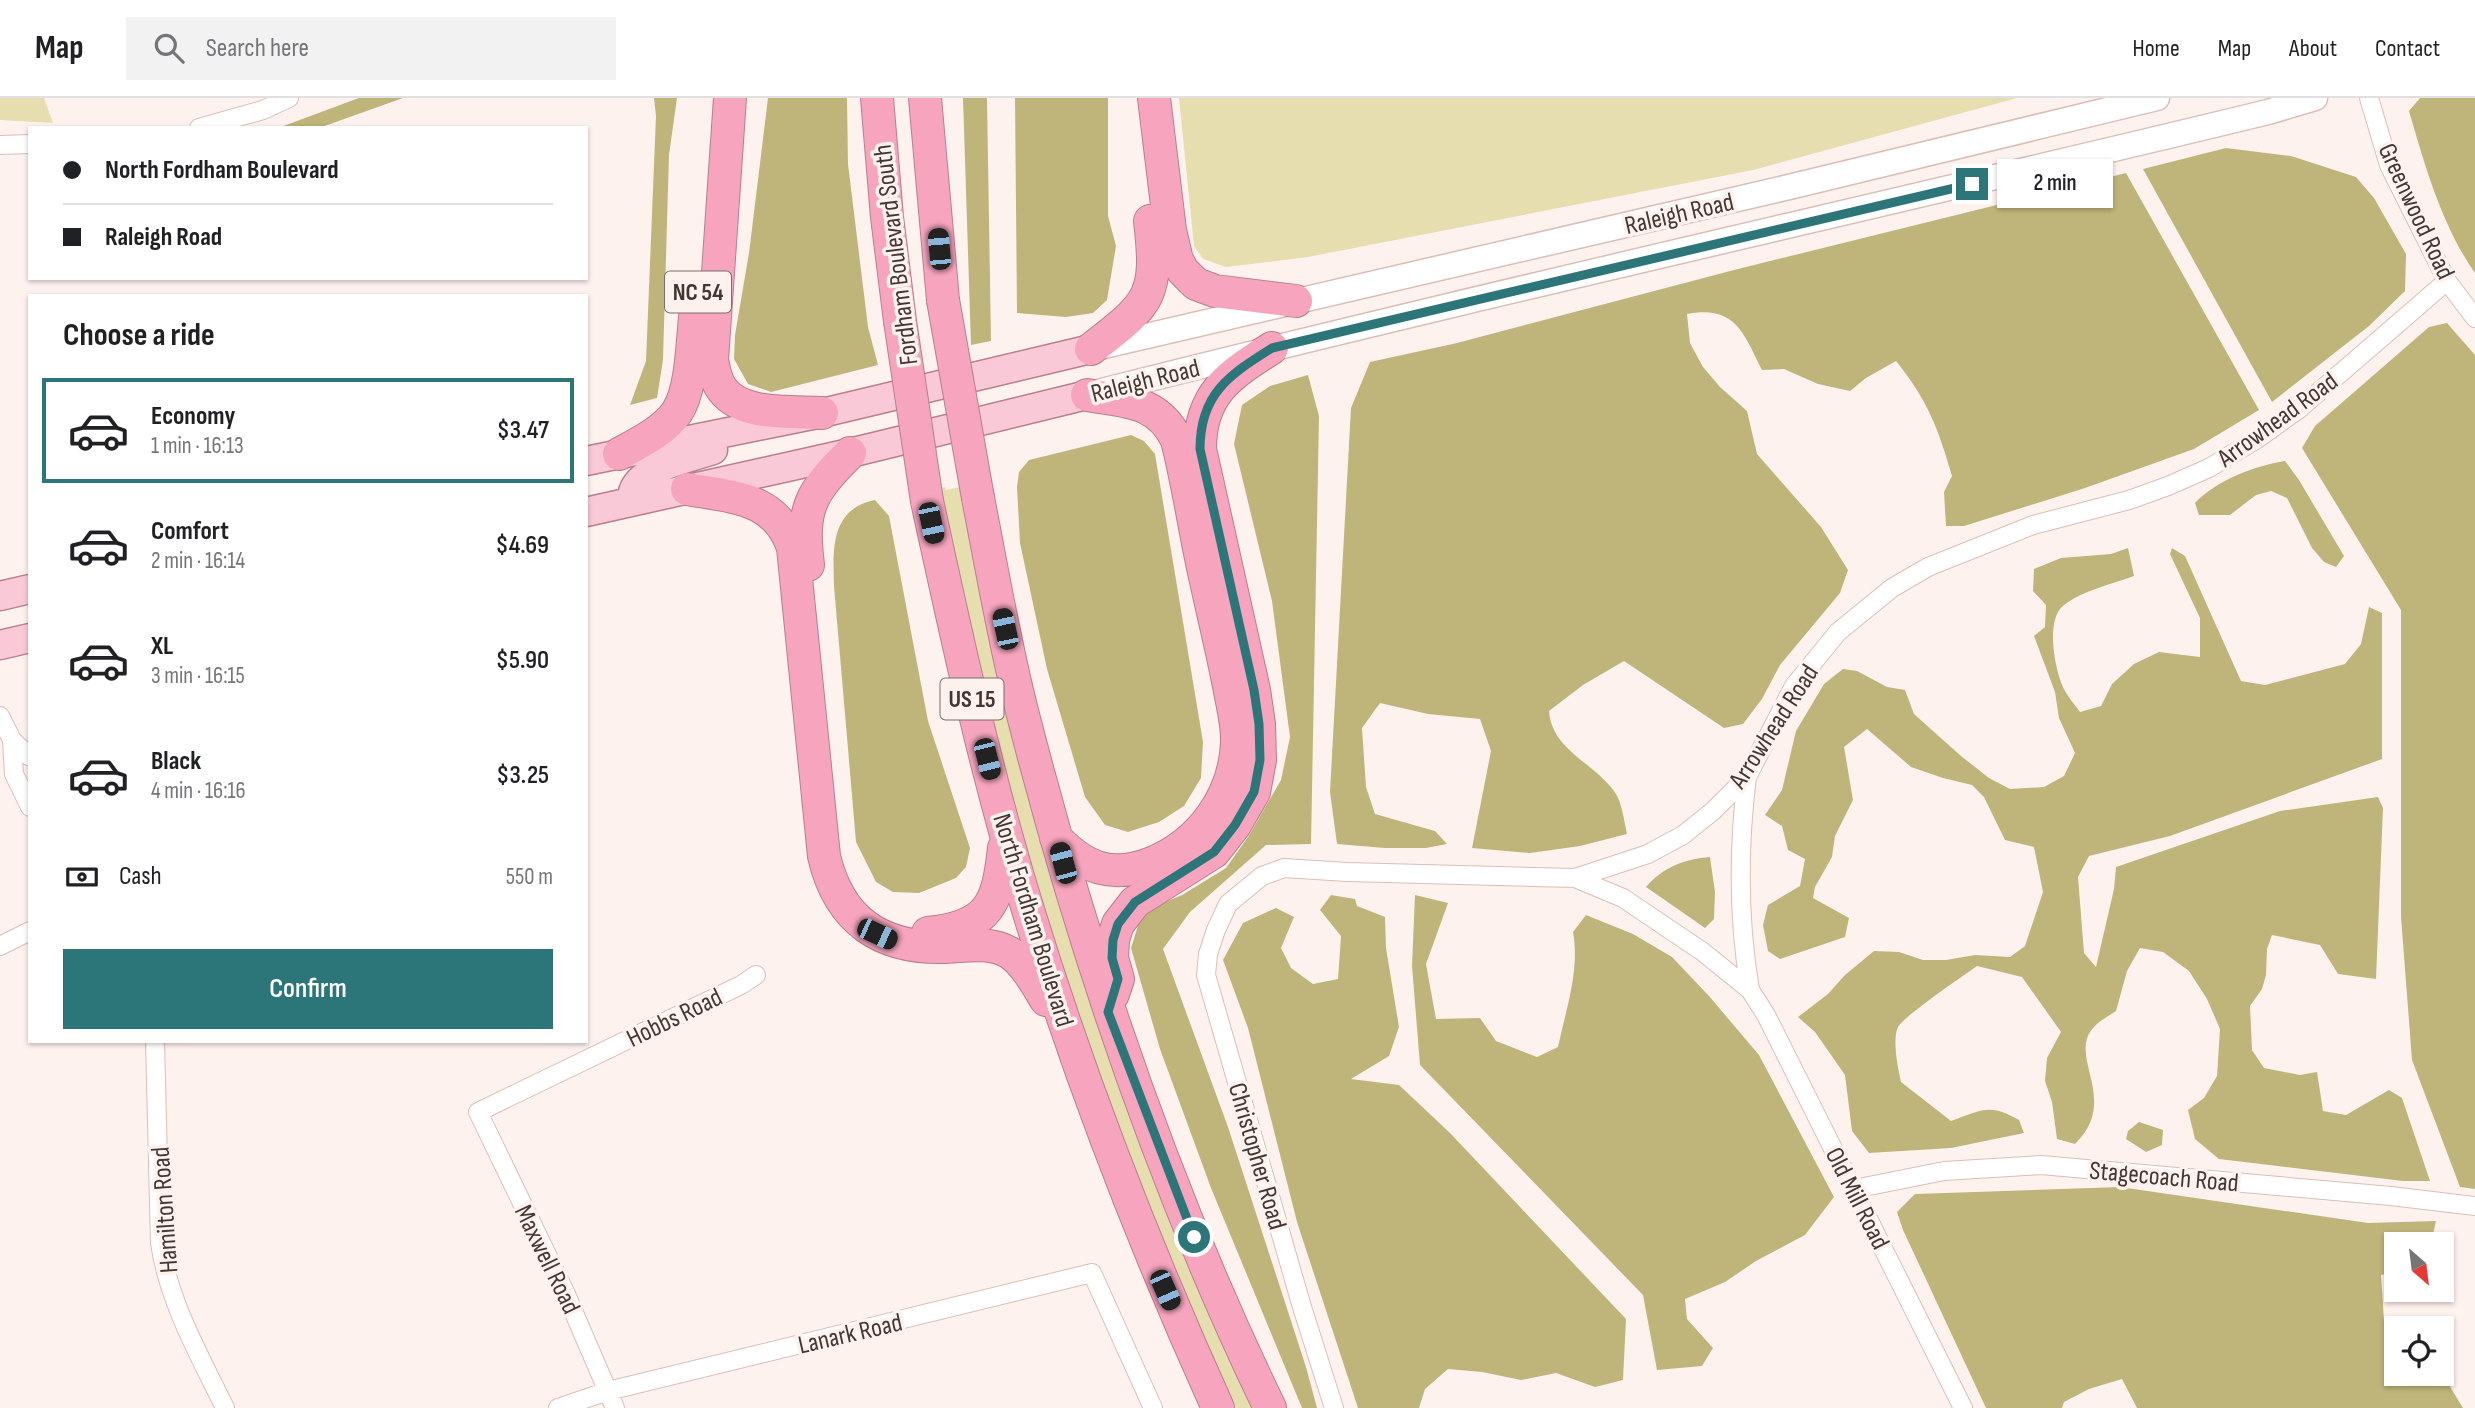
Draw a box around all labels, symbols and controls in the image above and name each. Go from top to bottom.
search box [126,17,616,80]
text: Map [35,28,84,68]
icon: search [150,29,188,67]
text: Search here [206,33,309,64]
text: Home [2132,34,2180,63]
text: Map [2218,34,2251,63]
text: About [2289,34,2337,63]
text: Contact [2375,34,2440,63]
street label: Greenwood Road [2371,139,2461,285]
street label: Fordham Boulevard South [868,143,925,367]
text: North Fordham Boulevard [105,155,339,186]
callout: 2 min [1996,160,2112,208]
route end [1956,168,1988,200]
text: 2 min [2033,169,2077,197]
street label: Raleigh Road [1622,187,1737,242]
text: Raleigh Road [105,222,222,253]
car [927,227,952,271]
road number: NC 54 [665,272,731,312]
text: Choose a ride [63,316,215,355]
street label: Raleigh Road [1088,353,1203,410]
street label: Arrowhead Road [2211,366,2344,475]
icon: car [67,399,130,462]
text: Economy [151,401,235,432]
text: $3.47 [497,415,549,446]
text: 1 min · 16:13 [151,432,244,460]
car [917,500,946,546]
icon: car [67,514,130,577]
text: Comfort [151,516,229,547]
text: $4.69 [495,530,549,561]
text: 2 min · 16:14 [151,547,245,575]
car [991,606,1020,652]
icon: car [67,629,130,692]
text: XL [151,631,173,662]
text: $5.90 [496,645,549,676]
street label: Arrowhead Road [1722,659,1826,795]
text: 3 min · 16:15 [151,662,245,690]
road number: US 15 [940,678,1004,720]
car [972,736,1003,782]
icon: car [67,744,130,807]
text: Black [151,746,201,777]
text: $3.25 [496,760,549,791]
text: 4 min · 16:16 [151,777,246,805]
street label: North Fordham Boulevard [985,810,1080,1031]
car [1048,840,1079,886]
icon: cash [63,858,101,896]
text: Cash [119,861,162,892]
text: 550 m [506,863,553,891]
car [854,916,901,952]
button: Confirm [63,949,553,1029]
street label: Hobbs Road [622,982,727,1055]
street label: Christopher Road [1221,1079,1292,1233]
street label: Old Mill Road [1818,1143,1895,1255]
street label: Hamilton Road [146,1146,185,1274]
street label: Stagecoach Road [2088,1156,2240,1199]
street label: Maxwell Road [507,1200,586,1319]
route start [1178,1221,1210,1253]
north arrow [2384,1232,2454,1302]
map controls [2384,1232,2454,1386]
car [1147,1267,1184,1313]
street label: Lanark Road [795,1307,905,1361]
button: locate [2384,1316,2454,1386]

